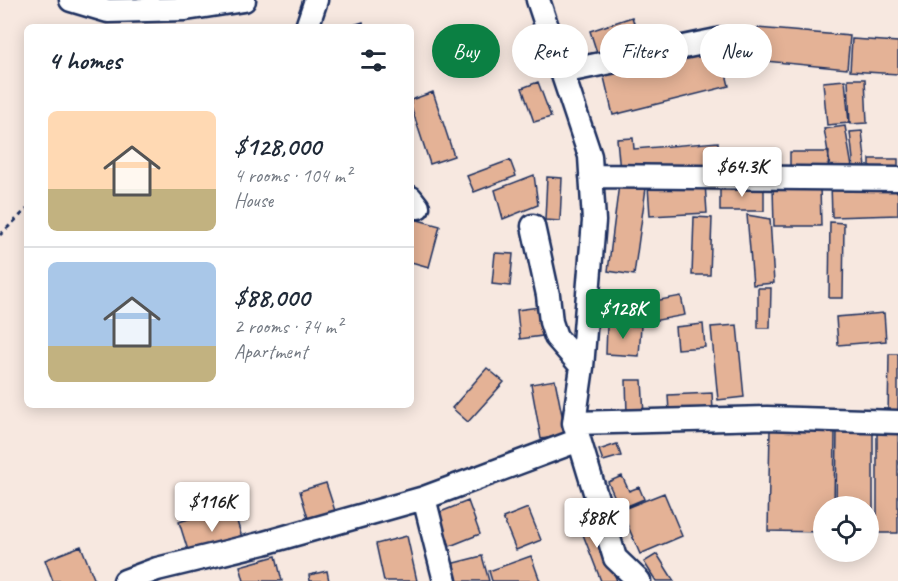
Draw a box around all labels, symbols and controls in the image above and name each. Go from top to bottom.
chip: Buy [432,24,500,78]
chip: Rent [512,24,588,78]
chip: Filters [600,24,688,78]
chip: New [700,24,772,78]
text: 4 homes [48,44,121,77]
icon: filters [357,44,390,77]
text: $128,000 [234,130,321,163]
icon: home [96,135,168,207]
pin: $64.3K [693,147,791,198]
text: $64.3K [717,154,767,179]
text: 4 rooms · 104 m² [234,163,351,188]
text: House [234,188,273,213]
text: $88,000 [234,281,309,314]
icon: home [96,286,168,358]
pin: $128K [581,289,665,340]
text: $128K [600,296,646,321]
text: 2 rooms · 74 m² [234,314,342,339]
text: Apartment [234,339,307,364]
pin: $116K [170,482,254,533]
text: $116K [189,489,235,514]
map controls [813,496,879,562]
button: locate [813,496,879,562]
pin: $88K [561,498,633,549]
text: $88K [578,505,616,530]

